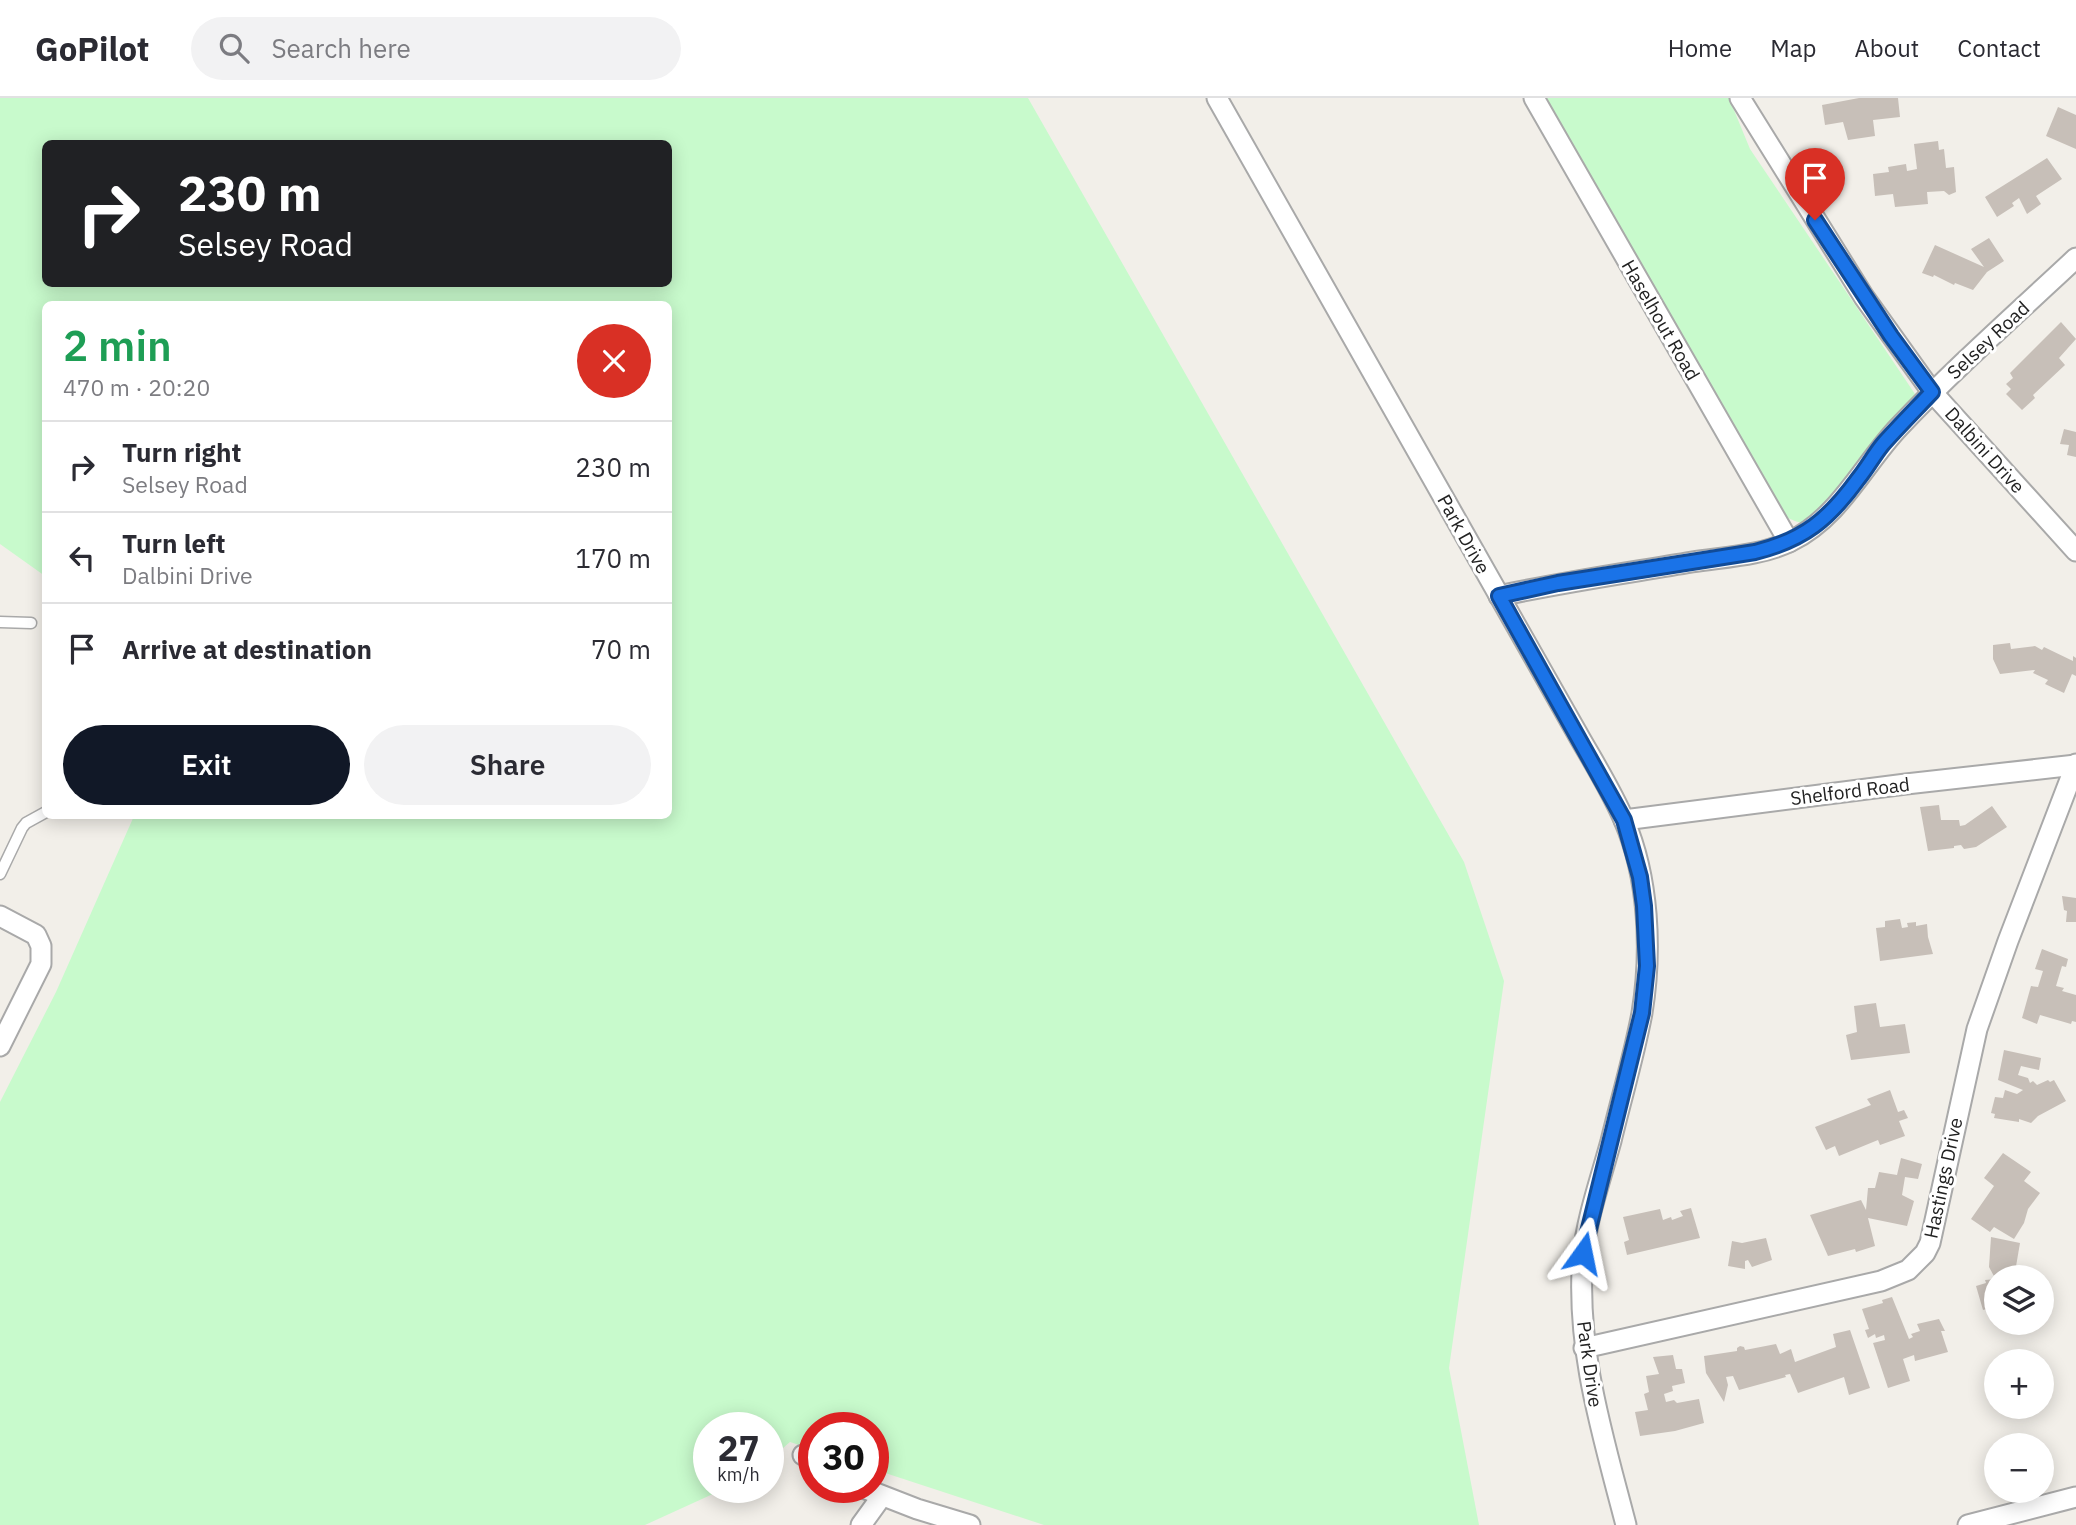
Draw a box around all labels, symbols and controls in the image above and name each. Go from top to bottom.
search box [191,17,681,80]
text: GoPilot [35,27,149,70]
icon: search [215,29,253,67]
text: Search here [271,31,411,65]
text: Home [1668,32,1732,64]
text: Map [1770,32,1816,64]
text: About [1854,32,1919,64]
text: Contact [1957,32,2041,64]
pin [1785,148,1845,220]
icon: arrive [1796,159,1834,197]
text: 230 m [178,161,322,224]
icon: right [63,168,154,259]
text: Selsey Road [178,223,353,265]
street label: Haselhout Road [1617,255,1705,385]
street label: Selsey Road [1942,296,2034,384]
text: 2 min [63,318,172,373]
button: close [577,324,651,398]
text: 470 m · 20:20 [63,372,210,402]
street label: Dalbini Drive [1940,402,2030,498]
text: Turn right [122,435,241,469]
icon: right [63,448,101,486]
text: 230 m [575,450,651,484]
text: Selsey Road [122,469,248,499]
street label: Park Drive [1432,490,1496,578]
text: Turn left [122,526,225,560]
icon: left [63,539,101,577]
text: 170 m [575,541,651,575]
text: Dalbini Drive [122,560,253,590]
icon: arrive [63,630,101,668]
text: Arrive at destination [122,632,372,666]
text: 70 m [591,632,651,666]
button: Exit [63,725,350,805]
button: Share [364,725,651,805]
street label: Shelford Road [1789,772,1911,810]
street label: Hastings Drive [1918,1115,1968,1241]
position arrow [1546,1216,1620,1290]
map controls [1984,1265,2054,1503]
button: layers [1984,1265,2054,1335]
street label: Park Drive [1572,1319,1608,1409]
button: + [1984,1349,2054,1419]
speed limit sign: 30 [798,1412,889,1503]
text: 27 [717,1425,760,1471]
button: − [1984,1433,2054,1503]
text: km/h [717,1463,760,1486]

